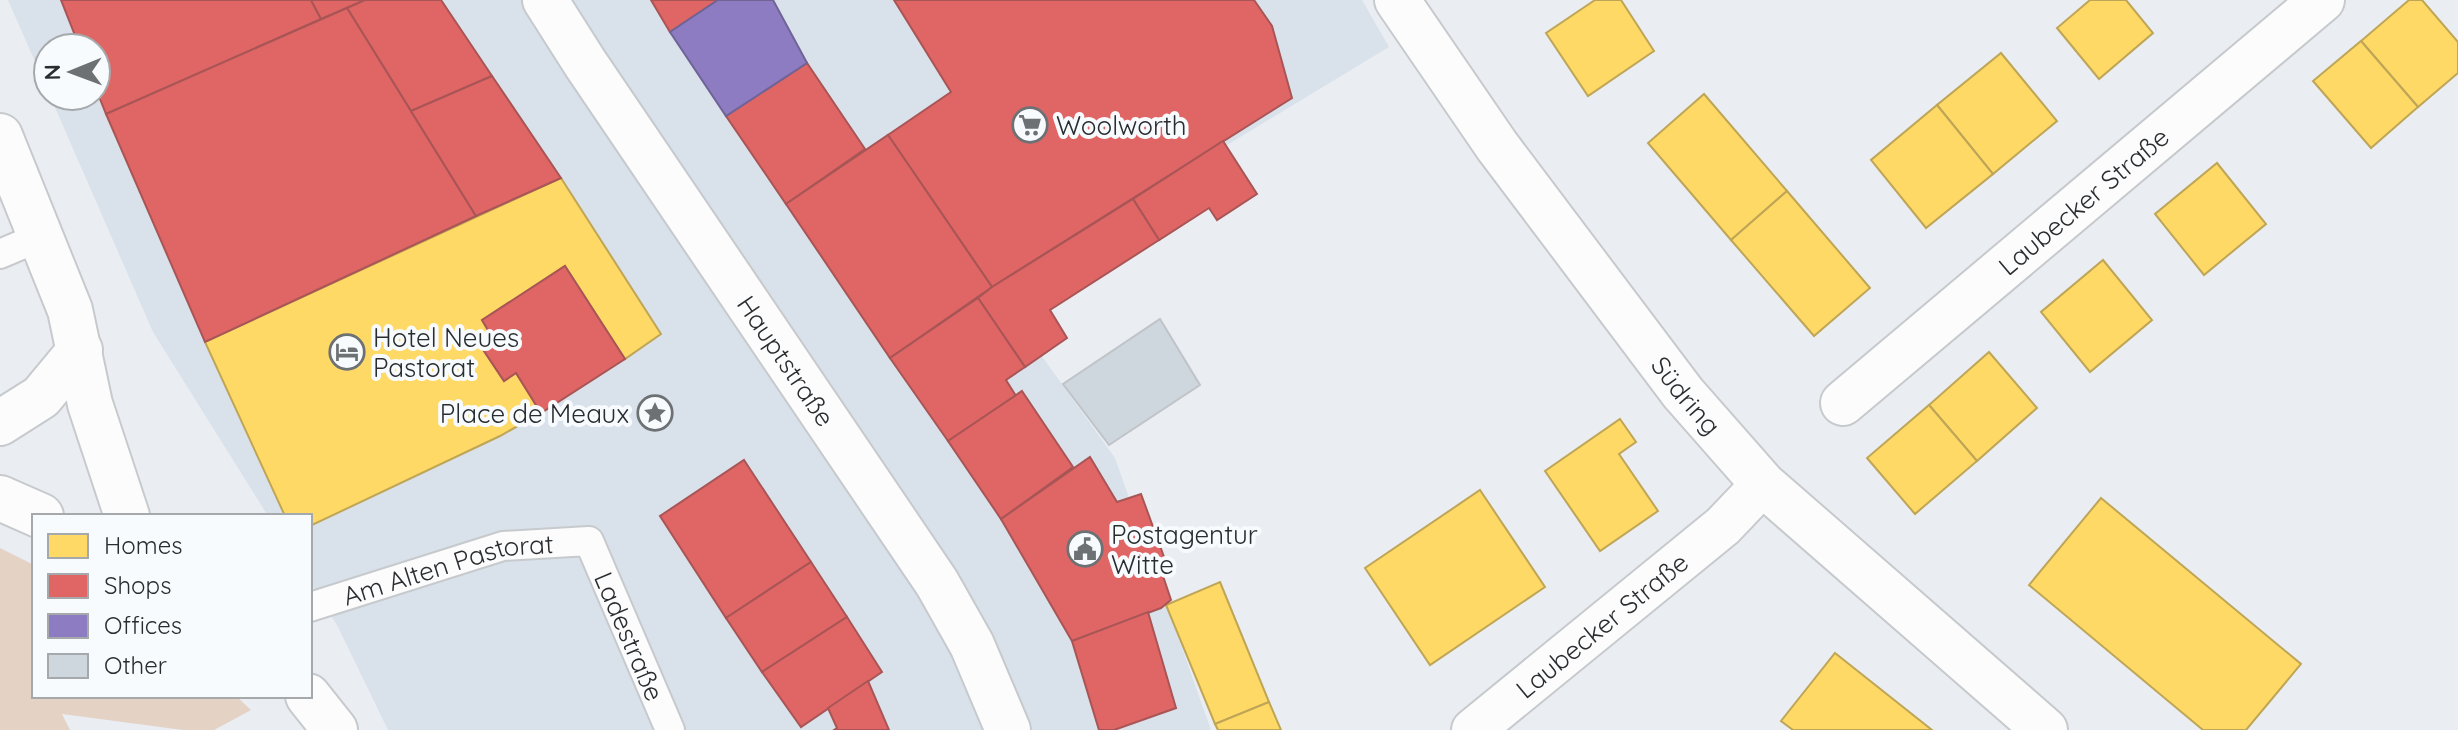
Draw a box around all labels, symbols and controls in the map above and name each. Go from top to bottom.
north arrow [32,32,112,112]
text: N [38,64,66,81]
supermarket icon: Woolworth [1011,106,1049,144]
place label: Woolworth [1056,109,1187,142]
street label: Laubecker Straße [1991,120,2175,282]
street label: Hauptstraße [730,289,842,432]
place label: Hotel Neues Pastorat [373,321,519,384]
hotel icon: Hotel Neues Pastorat [328,333,366,371]
street label: Südring [1644,349,1728,441]
place icon: Place de Meaux [636,394,674,432]
place label: Place de Meaux [440,397,629,430]
legend [32,514,312,698]
place label: Postagentur Witte [1111,518,1258,581]
street label: Am Alten Pastorat [338,527,554,612]
text: Homes [104,530,182,560]
public building icon: Postagentur Witte [1066,530,1104,568]
street label: Laubecker Straße [1509,545,1694,705]
street label: Ladestraße [588,567,672,706]
text: Shops [104,570,171,600]
text: Offices [104,610,182,640]
text: Other [104,650,167,680]

